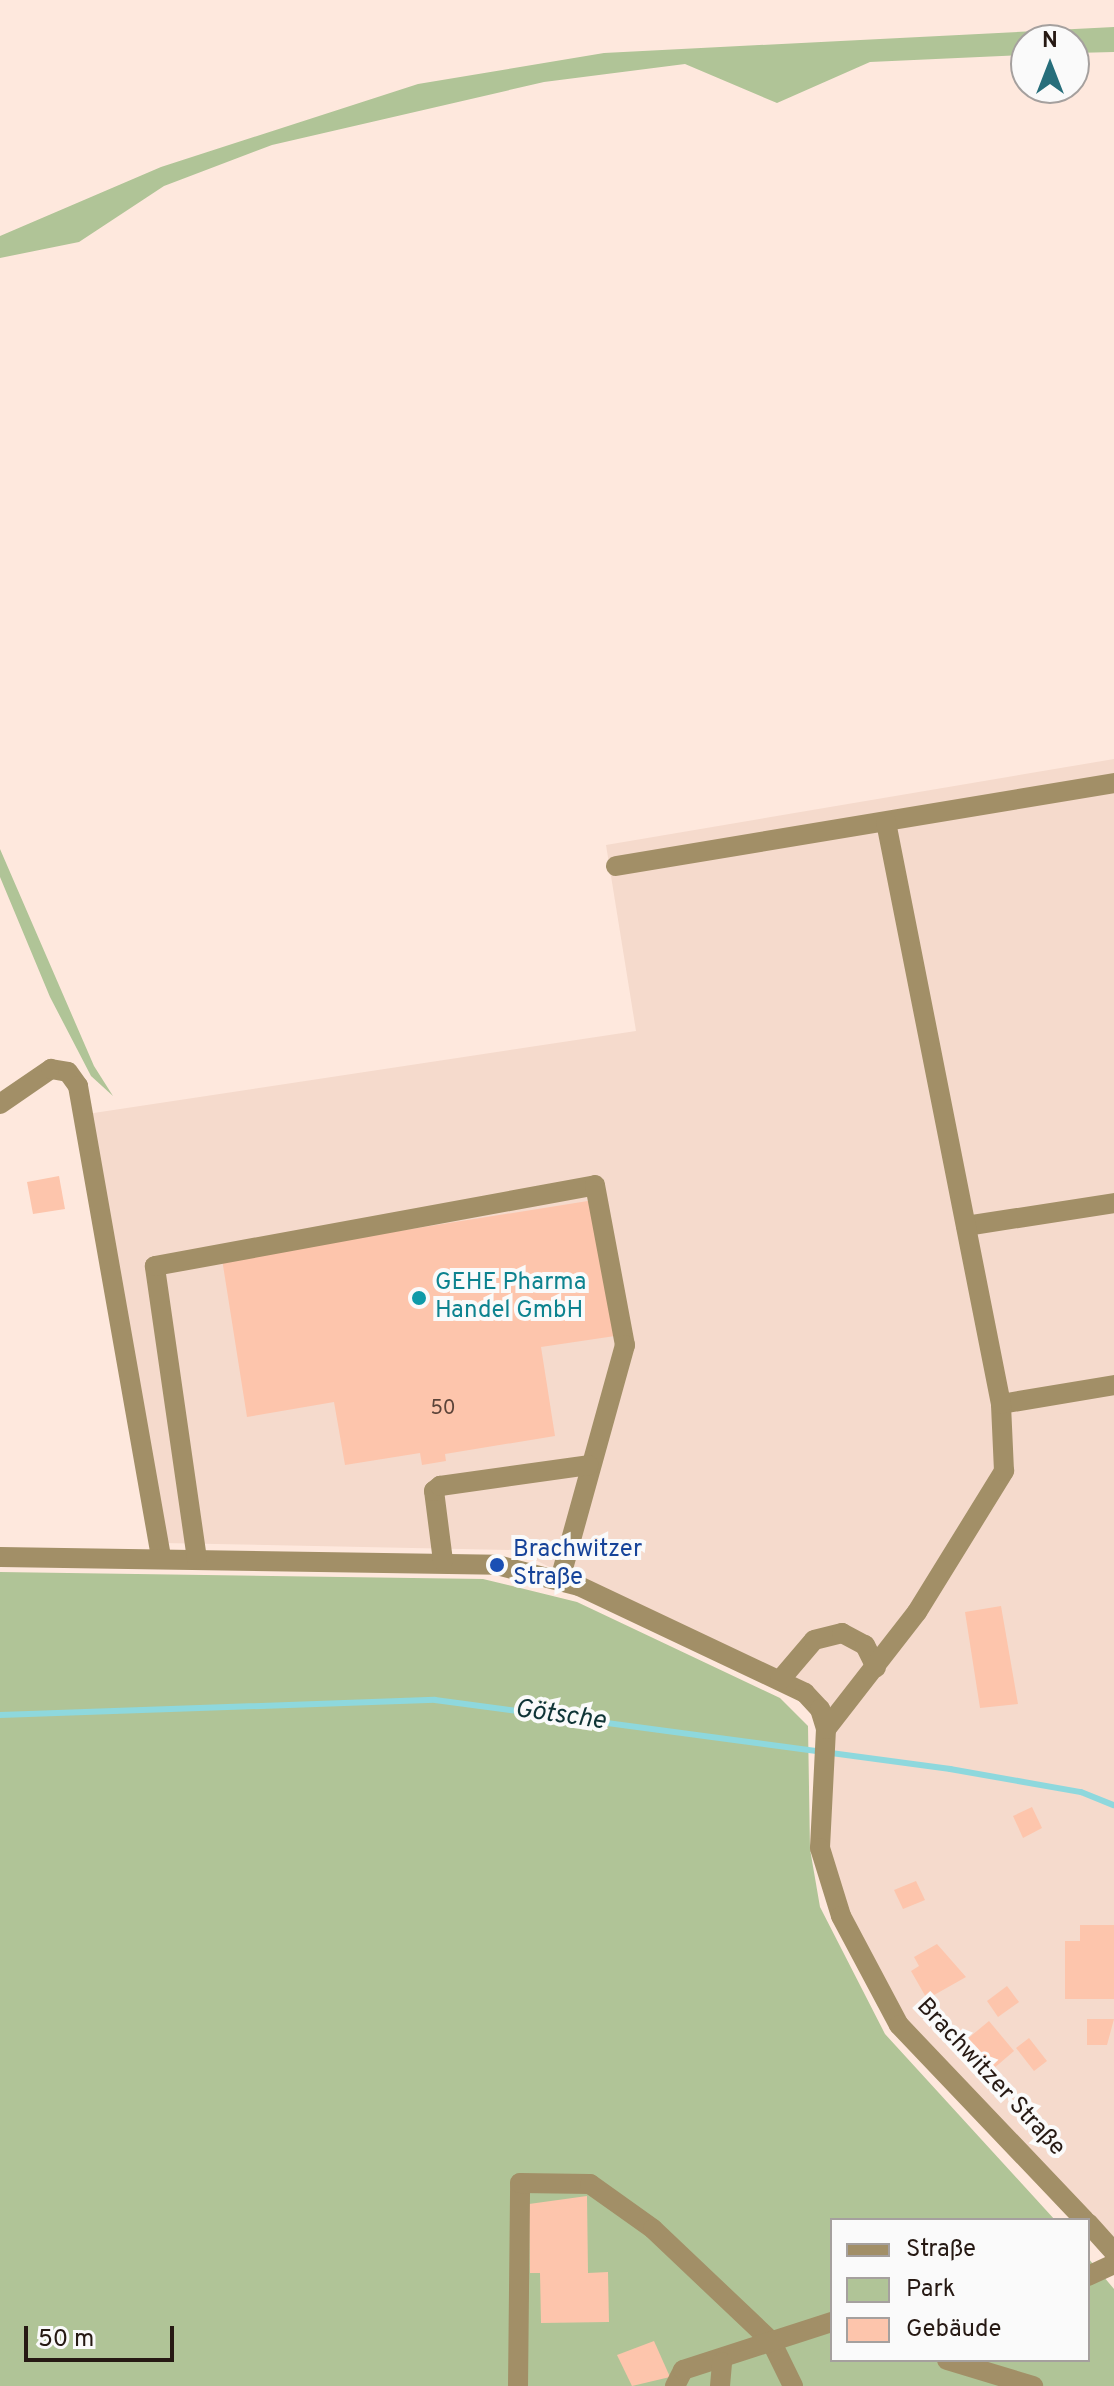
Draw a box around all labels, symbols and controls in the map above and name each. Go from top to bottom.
north arrow [1010,24,1090,104]
text: N [1042,28,1058,55]
place label: GEHE Pharma Handel GmbH [435,1270,586,1326]
marker: GEHE Pharma Handel GmbH [410,1289,428,1307]
house number: 50 [430,1397,456,1421]
place label: Brachwitzer Straße [513,1537,642,1593]
marker: Brachwitzer Straße [488,1556,506,1574]
water label: Götsche [513,1694,607,1738]
street label: Brachwitzer Straße [910,1993,1070,2163]
legend [830,2218,1090,2362]
text: Straße [906,2235,976,2265]
text: Park [906,2275,956,2305]
scale bar [28,2310,178,2360]
text: Gebäude [906,2315,1001,2345]
text: 50 m [38,2325,94,2355]

